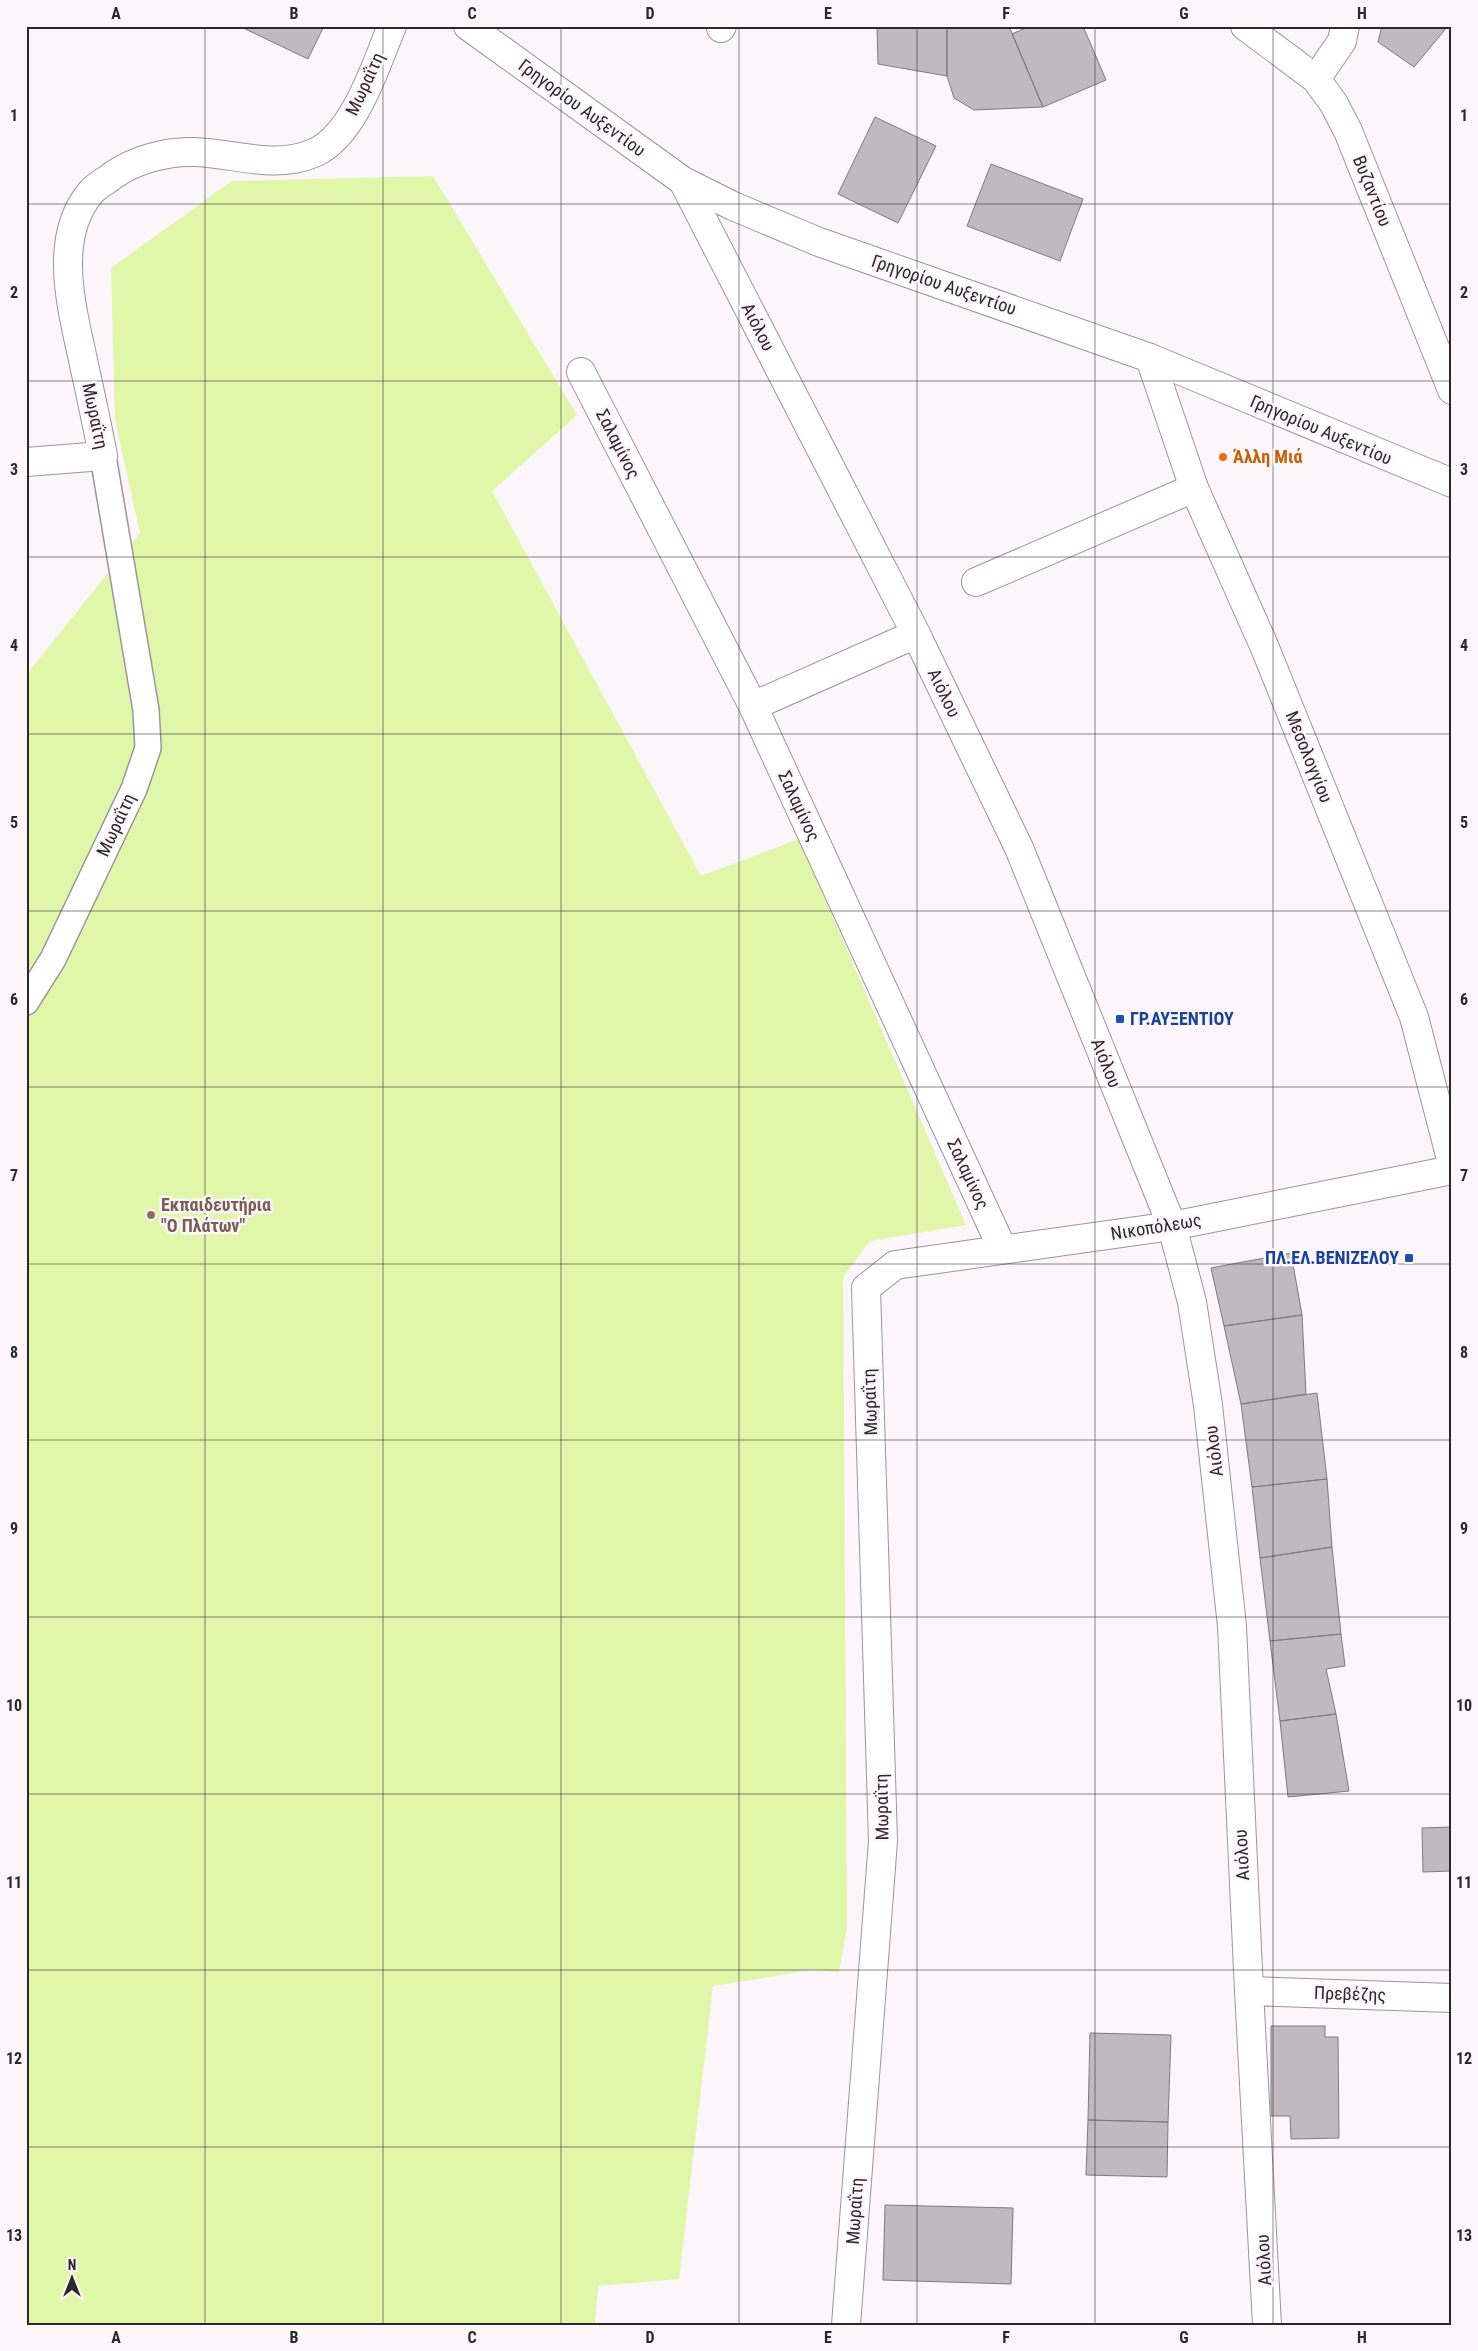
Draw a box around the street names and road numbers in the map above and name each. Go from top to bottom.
street label: Μωραΐτη [341,49,388,119]
street label: Γρηγορίου Αυξεντίου [515,55,650,161]
street label: Βυζαντίου [1349,152,1396,229]
street label: Γρηγορίου Αυξεντίου [869,250,1019,319]
street label: Αιόλου [737,299,779,354]
street label: Μωραΐτη [78,381,113,451]
street label: Γρηγορίου Αυξεντίου [1247,390,1395,469]
street label: Σαλαμίνος [592,405,645,482]
street label: Αιόλου [924,665,965,720]
street label: Μεσολογγίου [1282,708,1337,806]
street label: Σαλαμίνος [774,767,825,844]
street label: Μωραΐτη [92,790,139,860]
street label: Αιόλου [1087,1035,1126,1091]
street label: Σαλαμίνος [943,1135,994,1212]
street label: Νικοπόλεως [1109,1209,1203,1244]
street label: Μωραΐτη [858,1368,881,1436]
street label: Αιόλου [1200,1424,1227,1478]
street label: Μωραΐτη [870,1773,893,1841]
street label: Αιόλου [1230,1829,1253,1881]
street label: Πρεβέζης [1314,1982,1386,2005]
street label: Μωραΐτη [842,2177,867,2245]
street label: Αιόλου [1252,2234,1275,2286]

